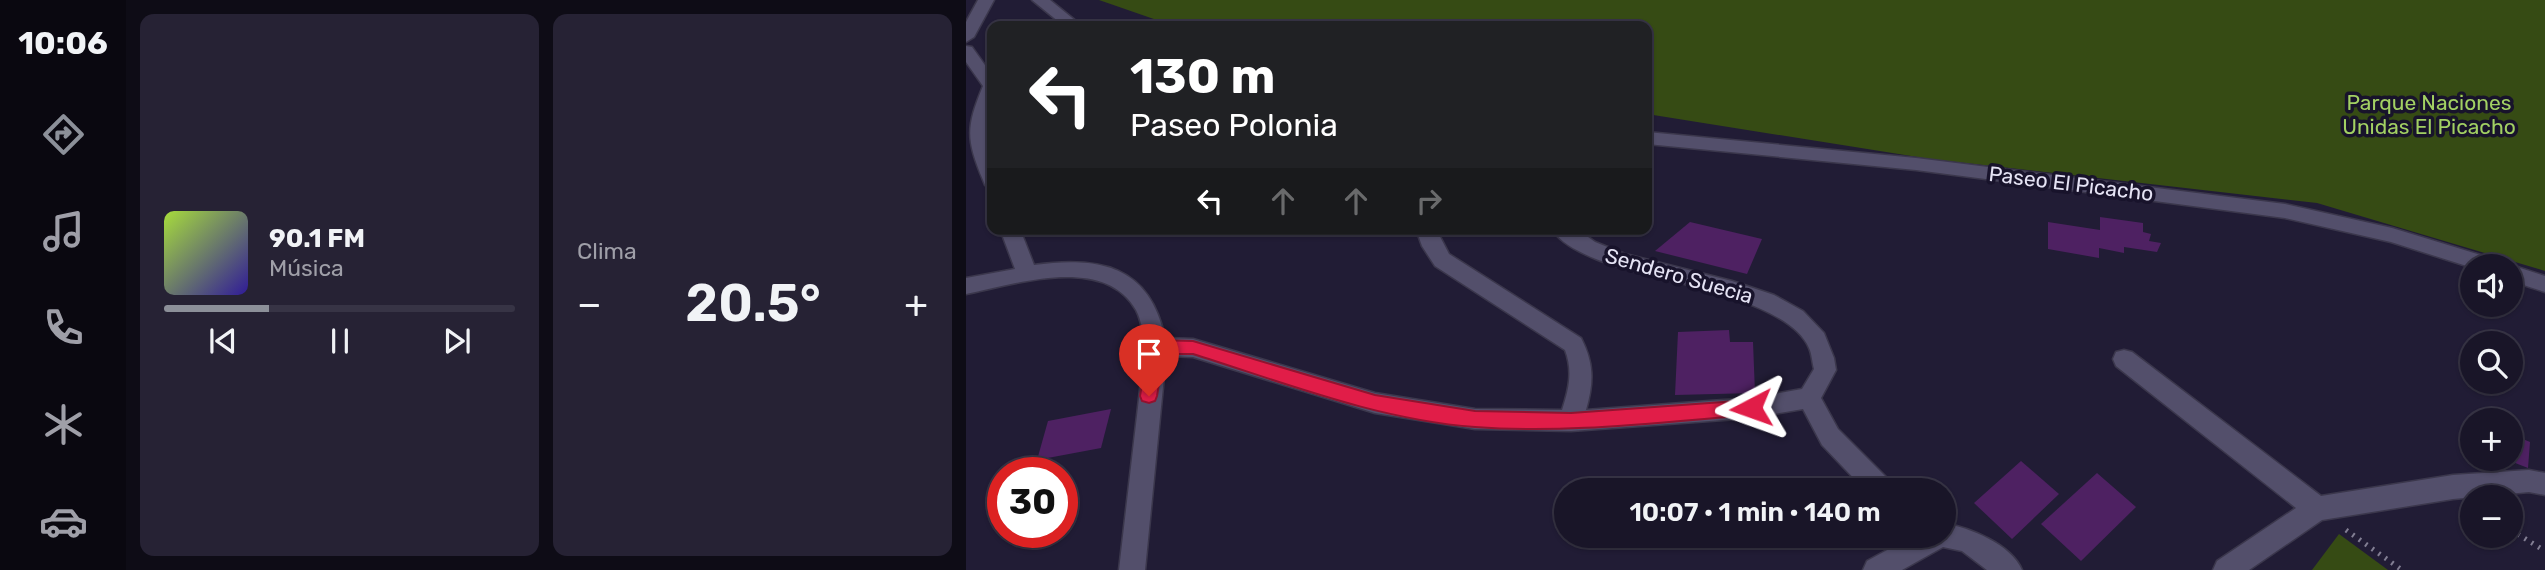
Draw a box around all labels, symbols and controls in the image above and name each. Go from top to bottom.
text: 10:06 [18,24,108,62]
text: 130 m [1130,47,1275,105]
icon: left [1015,49,1106,140]
park label: Parque Naciones Unidas El Picacho [2342,90,2516,139]
text: Paseo Polonia [1130,106,1338,144]
icon: directions [39,110,88,159]
street label: Paseo El Picacho [1987,161,2155,206]
icon: left [1191,182,1229,220]
icon: ahead [1264,182,1302,220]
icon: ahead [1337,182,1375,220]
icon: right [1410,182,1448,220]
icon: music [39,207,88,256]
text: 90.1 FM [269,223,365,254]
text: Clima [577,237,637,265]
street label: Sendero Suecia [1602,242,1756,309]
text: Música [269,254,344,282]
map controls [2460,254,2523,548]
button: sound [2460,254,2523,317]
text: 20.5° [685,272,821,334]
text: − [577,281,602,327]
text: + [904,281,928,327]
icon: phone [39,303,88,352]
icon: previous [204,322,242,360]
icon: pause [321,322,359,360]
icon: next [438,322,476,360]
pin [1119,324,1179,396]
button: search [2460,331,2523,394]
icon: arrive [1130,335,1168,373]
position arrow [1714,371,1788,445]
icon: climate [39,400,88,449]
button: + [2460,408,2523,471]
speed limit sign: 30 [987,457,1078,548]
button: − [2460,485,2523,548]
icon: car [39,497,88,546]
text: 10:07 · 1 min · 140 m [1629,497,1881,528]

